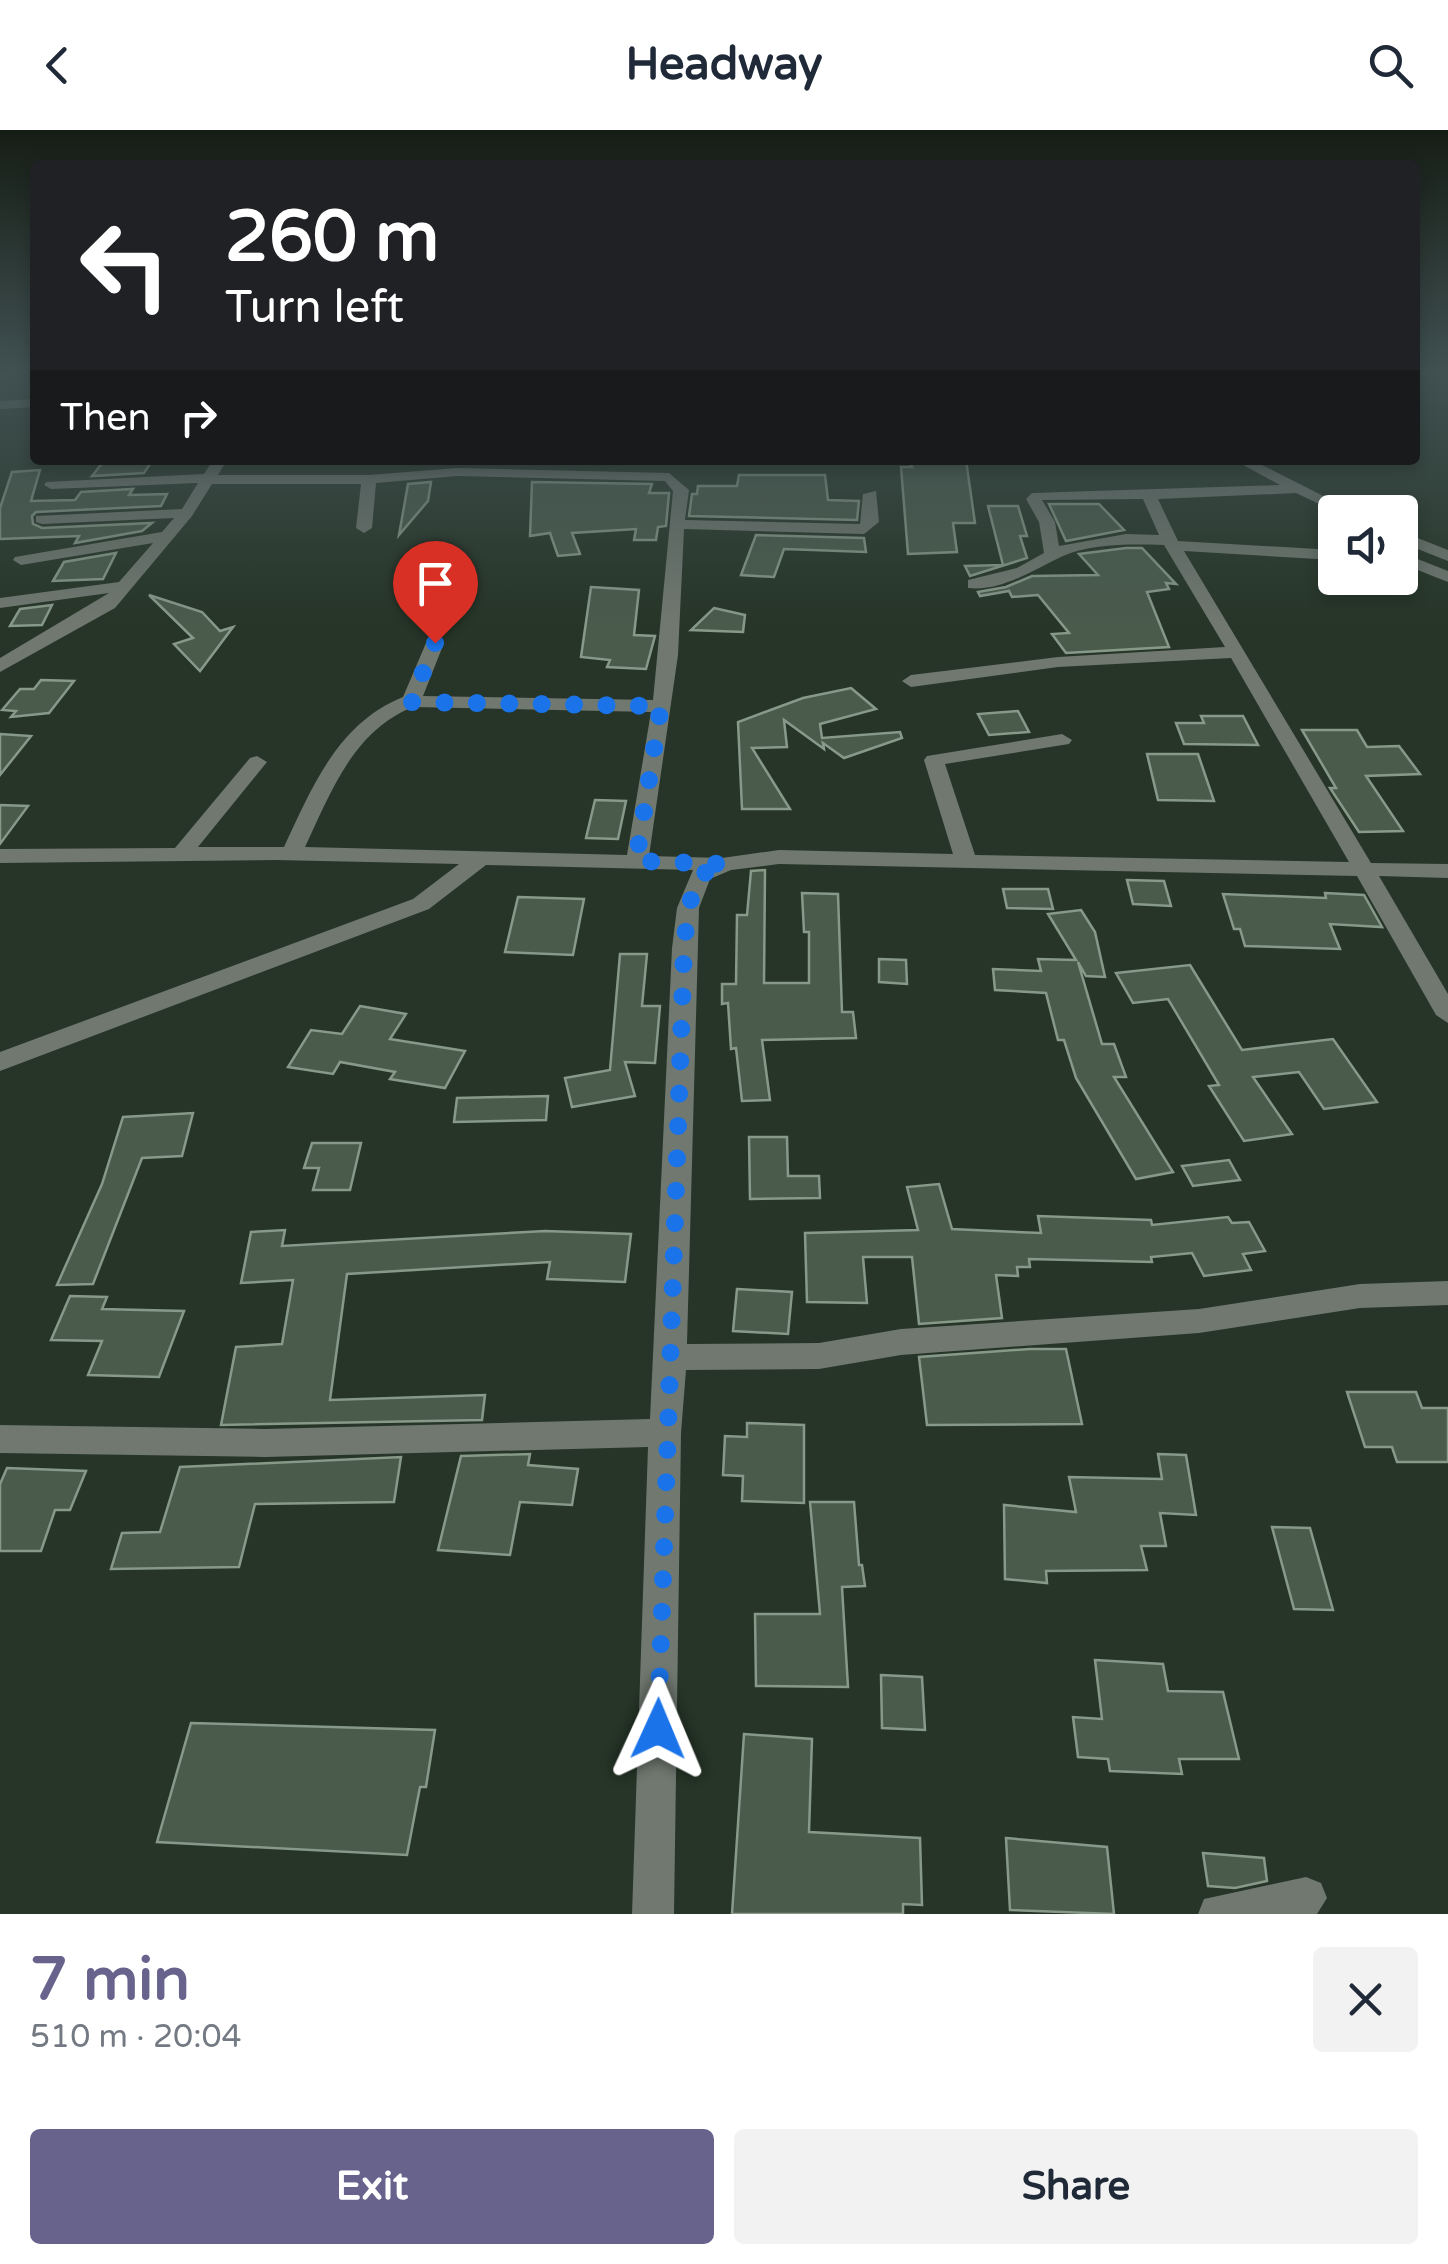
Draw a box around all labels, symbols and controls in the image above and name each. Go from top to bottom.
icon: back [30,38,85,93]
text: Headway [626,38,822,92]
icon: search [1363,38,1418,93]
text: 260 m [225,196,439,280]
icon: left [60,200,190,330]
text: Turn left [225,281,404,335]
icon: right [171,390,226,445]
text: Then [60,395,151,441]
map controls [1318,495,1418,595]
button: sound [1318,495,1418,595]
pin [393,541,478,644]
icon: arrive [408,556,463,611]
position arrow [606,1677,710,1781]
text: 7 min [30,1944,190,2016]
button: close [1313,1947,1418,2052]
text: 510 m · 20:04 [30,2018,242,2056]
button: Exit [30,2129,714,2244]
button: Share [734,2129,1418,2244]

